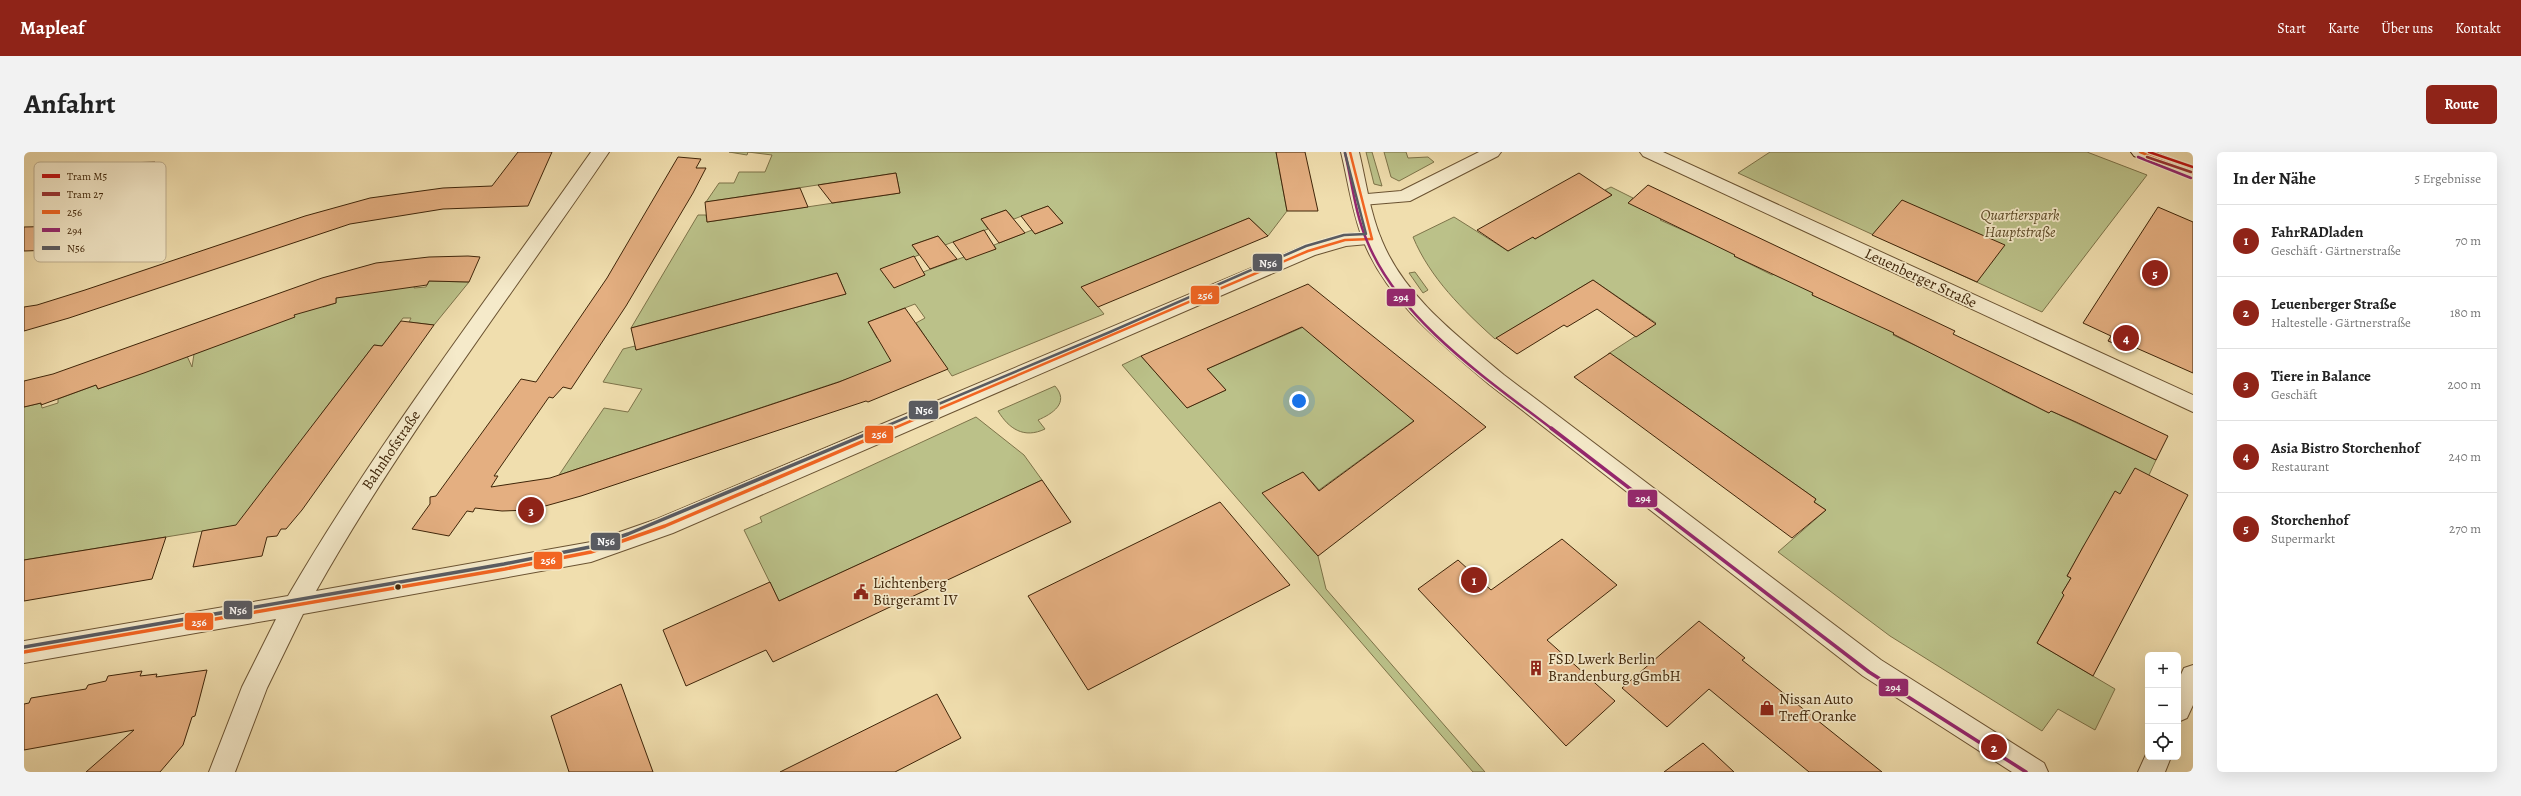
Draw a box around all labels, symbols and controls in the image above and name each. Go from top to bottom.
text: Mapleaf [20,15,85,41]
text: Start [2277,19,2306,38]
text: Karte [2328,19,2359,38]
text: Über uns [2381,19,2433,38]
text: Kontakt [2455,19,2501,38]
text: Anfahrt [24,85,116,123]
button: Route [2426,85,2497,124]
legend [34,162,166,262]
text: In der Nähe [2233,167,2316,190]
text: Tram M5 [67,169,108,184]
text: 5 Ergebnisse [2415,170,2481,187]
text: Tram 27 [67,187,103,202]
text: 256 [67,205,82,220]
park label: Quartierspark Hauptstraße [1980,205,2060,242]
text: FahrRADladen [2271,222,2363,242]
text: 294 [67,223,82,238]
text: 1 [2244,232,2248,249]
text: 70 m [2455,232,2481,249]
text: N56 [67,241,85,256]
text: Geschäft · Gärtnerstraße [2271,242,2401,259]
street label: Leuenberger Straße [1862,243,1981,313]
line badge: N56 [1252,253,1283,272]
text: N56 [1259,256,1277,271]
pin: 5 [2142,258,2168,288]
line badge: 256 [1190,285,1220,305]
text: 256 [1197,288,1213,303]
line badge: 294 [1386,288,1416,307]
text: 294 [1393,290,1409,305]
text: Leuenberger Straße [2271,294,2396,314]
text: 2 [2243,304,2249,321]
text: 180 m [2450,304,2481,321]
text: Haltestelle · Gärtnerstraße [2271,314,2411,331]
pin: 4 [2113,323,2139,353]
text: Tiere in Balance [2271,366,2371,386]
text: 3 [2243,376,2249,393]
text: 200 m [2448,376,2481,393]
text: Geschäft [2271,386,2317,403]
your location [1289,391,1309,411]
line badge: N56 [908,400,939,420]
text: N56 [915,403,933,418]
street label: Bahnhofstraße [357,406,425,494]
line badge: 256 [864,425,894,444]
text: 256 [871,427,887,442]
text: Asia Bistro Storchenhof [2271,438,2420,458]
text: 4 [2243,448,2249,465]
text: 240 m [2449,448,2481,465]
text: Restaurant [2271,458,2329,475]
line badge: 294 [1627,489,1658,508]
text: 294 [1635,491,1651,506]
pin: 3 [518,495,544,525]
text: Storchenhof [2271,510,2349,530]
text: 5 [2243,520,2249,537]
text: 270 m [2449,520,2481,537]
text: Supermarkt [2271,530,2335,547]
line badge: N56 [590,532,621,551]
text: N56 [597,534,615,549]
line badge: 256 [533,551,563,570]
text: 256 [540,553,556,568]
pin: 1 [1461,565,1487,595]
place label: Lichtenberg Bürgeramt IV [873,573,958,610]
unlabelled marker [393,582,403,592]
public building icon: Lichtenberg Bürgeramt IV [852,583,870,601]
line badge: N56 [223,600,253,620]
text: N56 [229,603,247,618]
line badge: 256 [184,612,214,631]
text: 256 [191,615,207,630]
place label: FSD Lwerk Berlin Brandenburg gGmbH [1548,649,1681,686]
map controls [2145,652,2181,760]
button: + [2145,652,2181,688]
building icon: FSD Lwerk Berlin Brandenburg gGmbH [1527,659,1545,677]
line badge: 294 [1878,678,1909,697]
text: 294 [1885,680,1901,695]
button: − [2145,688,2181,724]
place label: Nissan Auto Treff Oranke [1779,689,1857,726]
shop icon: Nissan Auto Treff Oranke [1758,699,1776,717]
button: locate [2145,724,2181,760]
pin: 2 [1981,732,2007,762]

